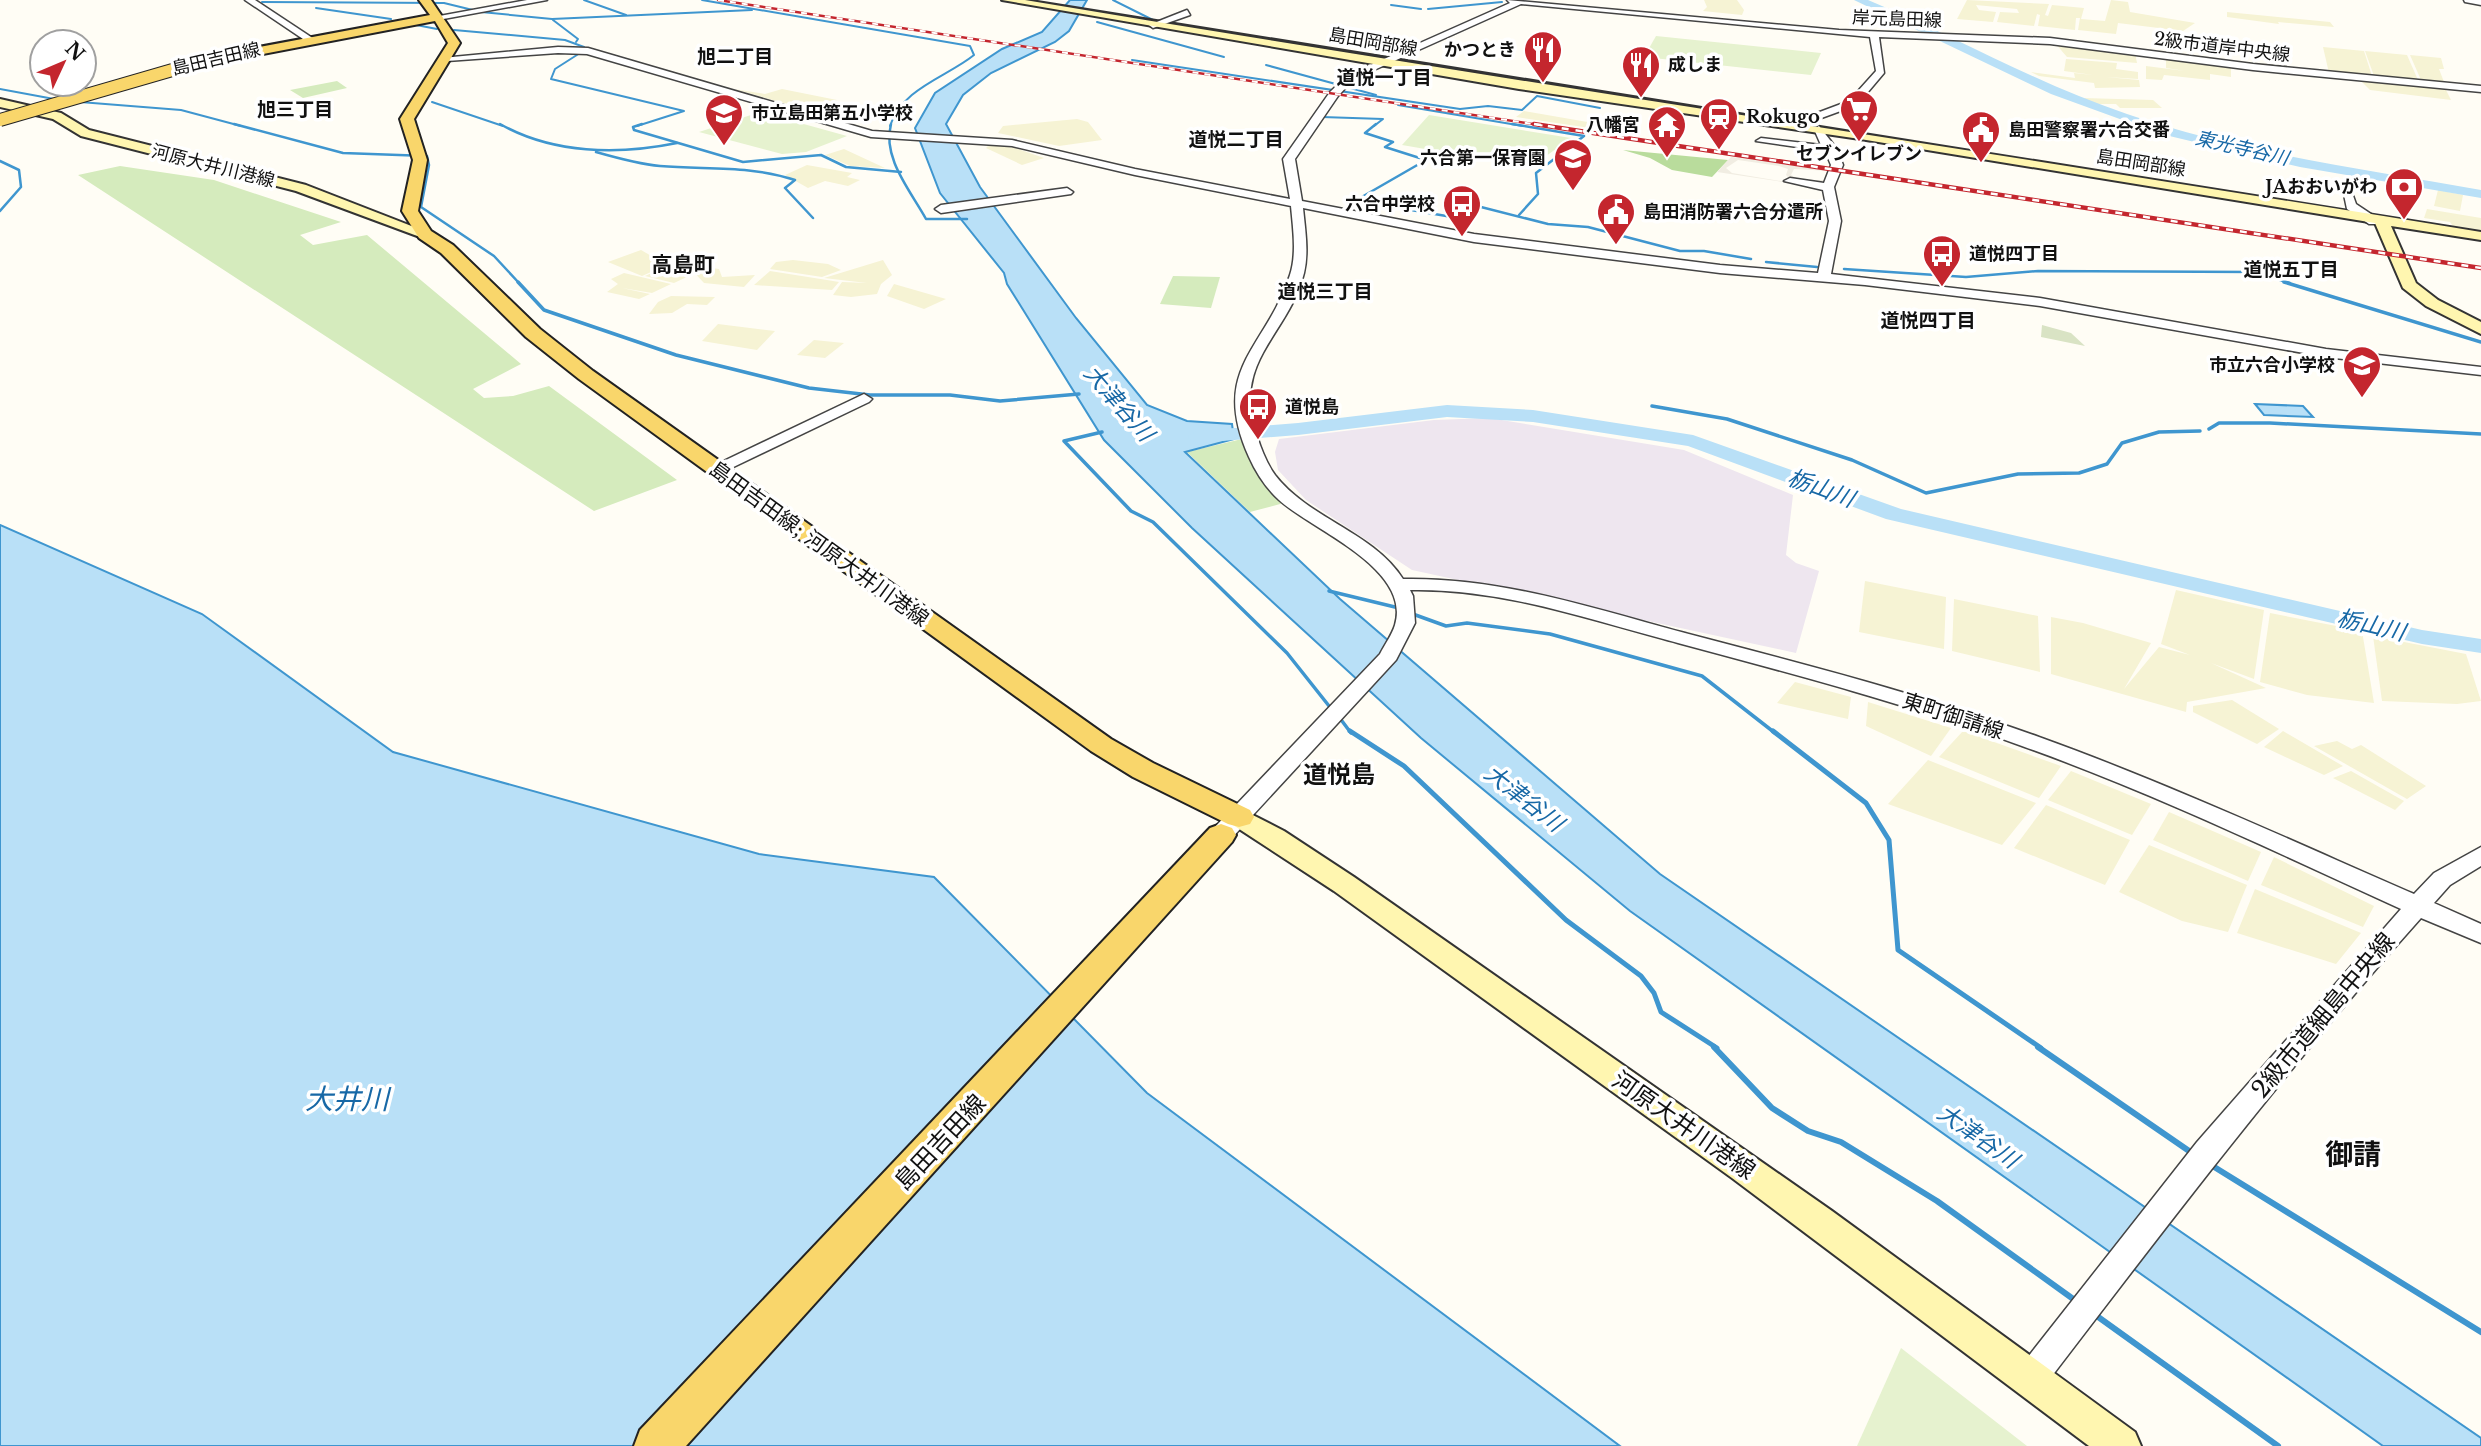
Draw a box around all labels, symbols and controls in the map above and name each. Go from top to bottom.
street label: 岸元島田線 [1852,6,1942,32]
street label: 島田岡部線 [1327,23,1419,61]
north arrow [28,28,98,98]
street label: 2級市道岸中央線 [2153,28,2291,66]
restaurant icon: かつとき [1522,29,1564,84]
text: N [60,37,89,66]
street label: 島田吉田線 [170,38,262,80]
place label: かつとき [1444,39,1516,61]
restaurant icon: 成しま [1620,44,1662,99]
district label: 旭二丁目 [697,45,773,68]
place label: 成しま [1668,54,1722,76]
district label: 道悦一丁目 [1336,66,1432,89]
supermarket icon: セブンイレブン [1838,88,1880,143]
school or university icon: 市立島田第五小学校 [703,92,745,147]
station icon: Rokugo [1698,96,1740,151]
district label: 旭三丁目 [257,98,333,121]
place label: 市立島田第五小学校 [751,102,913,124]
temple icon: 八幡宮 [1646,104,1688,159]
place label: Rokugo [1746,106,1820,128]
public building icon: 島田警察署六合交番 [1960,109,2002,164]
place label: 八幡宮 [1586,114,1640,136]
place label: 島田警察署六合交番 [2008,119,2170,141]
water label: 東光寺谷川 [2193,126,2293,170]
district label: 道悦二丁目 [1188,128,1284,151]
school or university icon: 六合第一保育園 [1552,137,1594,192]
street label: 河原大井川港線 [149,140,277,192]
place label: セブンイレブン [1796,143,1922,165]
street label: 島田岡部線 [2095,145,2187,181]
place label: 六合第一保育園 [1420,147,1546,169]
bank icon: JAおおいがわ [2383,166,2425,221]
place label: JAおおいがわ [2261,176,2377,198]
bus stop icon: 六合中学校 [1441,183,1483,238]
public building icon: 島田消防署六合分遣所 [1595,191,1637,246]
place label: 六合中学校 [1345,193,1435,215]
place label: 島田消防署六合分遣所 [1643,201,1823,223]
bus stop icon: 道悦四丁目 [1921,233,1963,288]
place label: 道悦四丁目 [1969,243,2059,265]
district label: 高島町 [652,252,715,278]
district label: 道悦五丁目 [2243,258,2339,281]
district label: 道悦三丁目 [1277,280,1373,303]
district label: 道悦四丁目 [1880,309,1976,332]
school or university icon: 市立六合小学校 [2341,344,2383,399]
place label: 市立六合小学校 [2209,354,2335,376]
water label: 大津谷川 [1078,359,1162,449]
bus stop icon: 道悦島 [1237,386,1279,441]
place label: 道悦島 [1285,396,1339,418]
street label: 島田吉田線; 河原大井川港線 [704,456,934,632]
water label: 栃山川 [1784,463,1861,514]
water label: 栃山川 [2334,604,2411,647]
street label: 東町御請線 [1899,687,2007,745]
water label: 大津谷川 [1479,759,1571,839]
district label: 道悦島 [1303,760,1375,789]
street label: 2級市道細島中央線 [2245,926,2401,1104]
street label: 河原大井川港線 [1607,1065,1761,1185]
water label: 大井川 [305,1082,392,1117]
street label: 島田吉田線 [888,1088,992,1196]
water label: 大津谷川 [1932,1098,2026,1176]
district label: 御請 [2325,1137,2381,1172]

